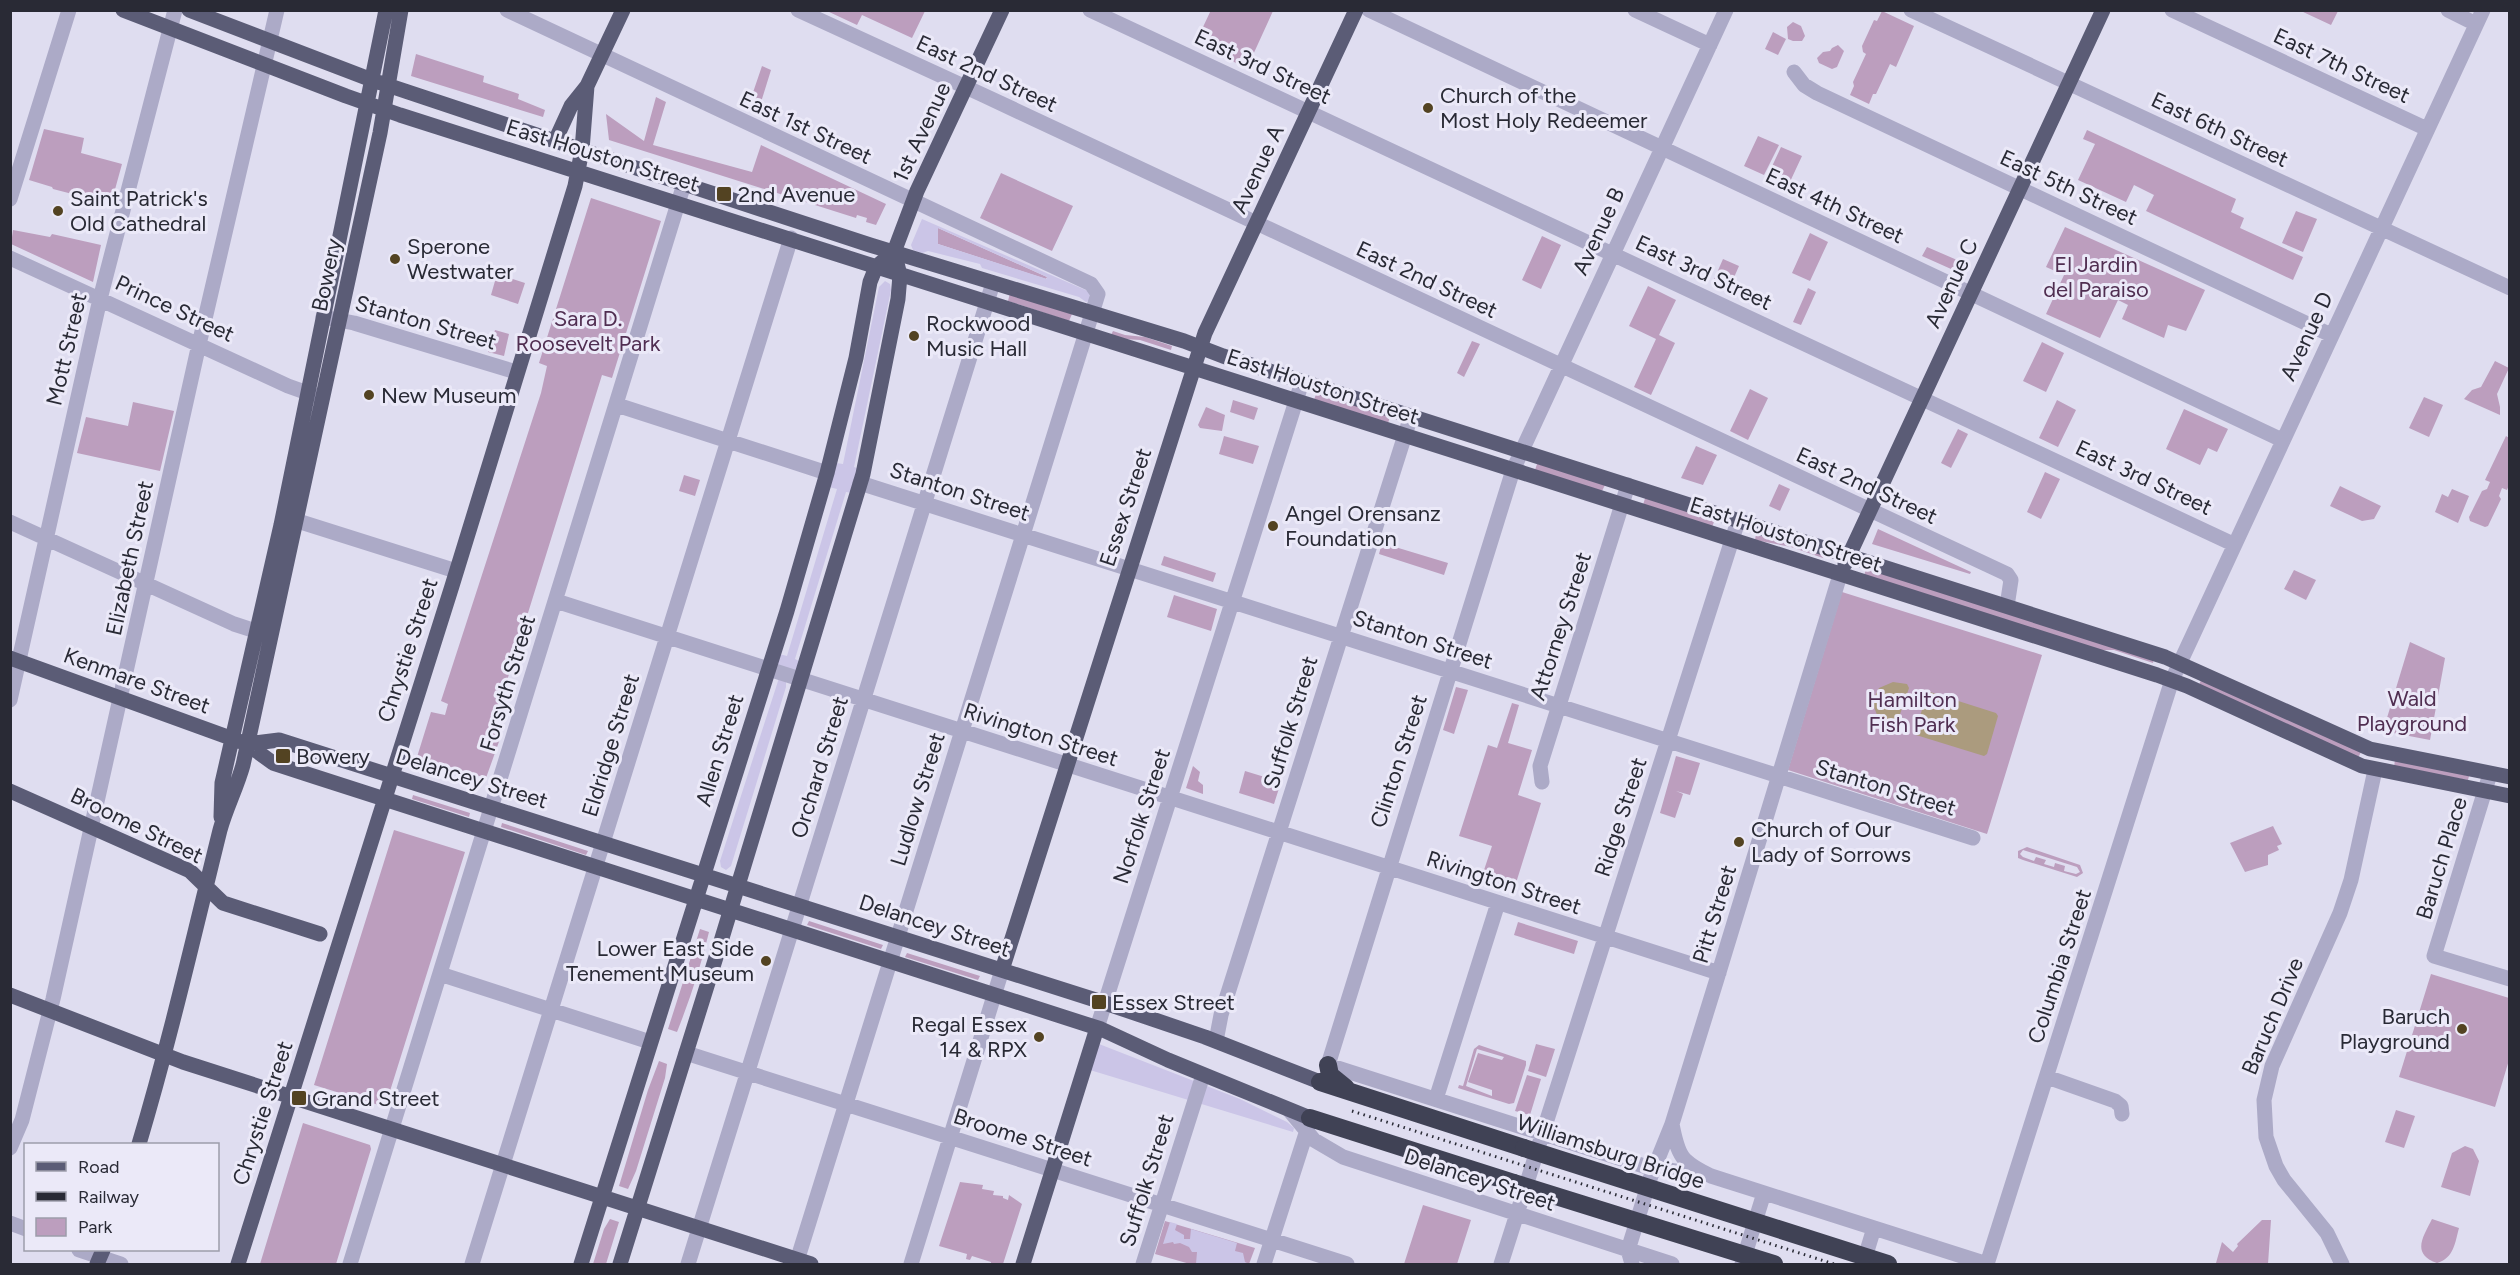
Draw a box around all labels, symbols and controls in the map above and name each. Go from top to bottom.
street label: East 7th Street [2269,22,2414,109]
street label: East 3rd Street [1190,23,1335,110]
street label: East 2nd Street [912,29,1062,118]
street label: 1st Avenue [887,78,956,187]
place label: Church of the Most Holy Redeemer [1440,82,1648,134]
street label: East 1st Street [735,85,876,170]
street label: East 6th Street [2147,86,2293,173]
marker: Church of the Most Holy Redeemer [1421,101,1435,115]
street label: East Houston Street [503,113,703,198]
street label: Avenue A [1225,120,1290,218]
street label: East 5th Street [1996,144,2142,231]
street label: East 4th Street [1761,162,1908,249]
place label: 2nd Avenue [738,181,855,208]
street label: Avenue B [1567,183,1630,279]
place label: Saint Patrick's Old Cathedral [70,185,208,237]
marker: 2nd Avenue [715,185,733,203]
marker: Saint Patrick's Old Cathedral [51,204,65,218]
street label: East 3rd Street [1631,229,1776,316]
place label: Sperone Westwater [407,233,514,285]
street label: Avenue C [1919,234,1984,332]
street label: East 2nd Street [1352,235,1502,324]
street label: Bowery [306,236,347,314]
park label: El Jardin del Paraiso [2043,251,2149,303]
marker: Sperone Westwater [388,252,402,266]
street label: Prince Street [111,269,239,348]
street label: Avenue D [2274,287,2339,385]
street label: Stanton Street [352,289,500,356]
street label: Mott Street [40,290,93,408]
park label: Sara D. Roosevelt Park [516,305,661,357]
place label: Rockwood Music Hall [926,310,1031,362]
marker: Rockwood Music Hall [907,329,921,343]
street label: East Houston Street [1223,343,1422,430]
place label: New Museum [381,382,517,409]
marker: New Museum [362,388,376,402]
street label: East 3rd Street [2071,434,2216,521]
street label: East 2nd Street [1792,441,1942,530]
street label: Essex Street [1094,445,1157,570]
street label: Stanton Street [886,456,1033,527]
street label: Elizabeth Street [100,478,159,638]
street label: East Houston Street [1686,491,1885,578]
place label: Angel Orensanz Foundation [1285,500,1441,552]
marker: Angel Orensanz Foundation [1266,519,1280,533]
street label: Attorney Street [1524,549,1597,704]
street label: Chrystie Street [371,575,443,726]
street label: Stanton Street [1349,604,1496,675]
street label: Forsyth Street [474,612,541,755]
street label: Kenmare Street [60,641,214,719]
street label: Suffolk Street [1258,653,1323,792]
street label: Eldridge Street [576,670,645,820]
park label: Wald Playground [2357,685,2467,737]
park label: Hamilton Fish Park [1867,686,1957,738]
street label: Allen Street [690,691,749,810]
street label: Clinton Street [1364,691,1433,831]
street label: Orchard Street [785,693,854,842]
street label: Rivington Street [960,697,1122,772]
street label: Ludlow Street [884,729,951,869]
place label: Bowery [296,743,370,770]
street label: Delancey Street [392,743,551,814]
street label: Norfolk Street [1107,745,1176,887]
marker: Bowery [274,747,292,765]
street label: Stanton Street [1812,753,1959,822]
street label: Ridge Street [1589,754,1652,880]
street label: Broome Street [66,782,207,869]
street label: Baruch Place [2410,794,2473,923]
place label: Church of Our Lady of Sorrows [1751,816,1911,868]
marker: Church of Our Lady of Sorrows [1732,835,1746,849]
street label: Rivington Street [1423,845,1585,920]
street label: Pitt Street [1687,862,1742,967]
street label: Columbia Street [2022,886,2097,1047]
street label: Delancey Street [856,888,1014,963]
place label: Lower East Side Tenement Museum [566,935,754,987]
street label: Baruch Drive [2236,953,2309,1079]
marker: Lower East Side Tenement Museum [759,954,773,968]
place label: Essex Street [1112,989,1235,1016]
marker: Essex Street [1090,993,1108,1011]
place label: Baruch Playground [2339,1003,2450,1055]
place label: Regal Essex 14 & RPX [911,1011,1028,1063]
marker: Baruch Playground [2455,1022,2469,1036]
marker: Regal Essex 14 & RPX [1032,1030,1046,1044]
street label: Chrystie Street [226,1038,298,1189]
place label: Grand Street [312,1085,440,1112]
marker: Grand Street [290,1089,308,1107]
street label: Broome Street [950,1102,1096,1173]
street label: Williamsburg Bridge [1513,1108,1708,1195]
street label: Suffolk Street [1114,1111,1179,1250]
street label: Delancey Street [1401,1142,1559,1217]
legend [24,1143,219,1251]
text: Road [78,1156,119,1178]
text: Railway [78,1186,140,1208]
text: Park [78,1216,113,1238]

